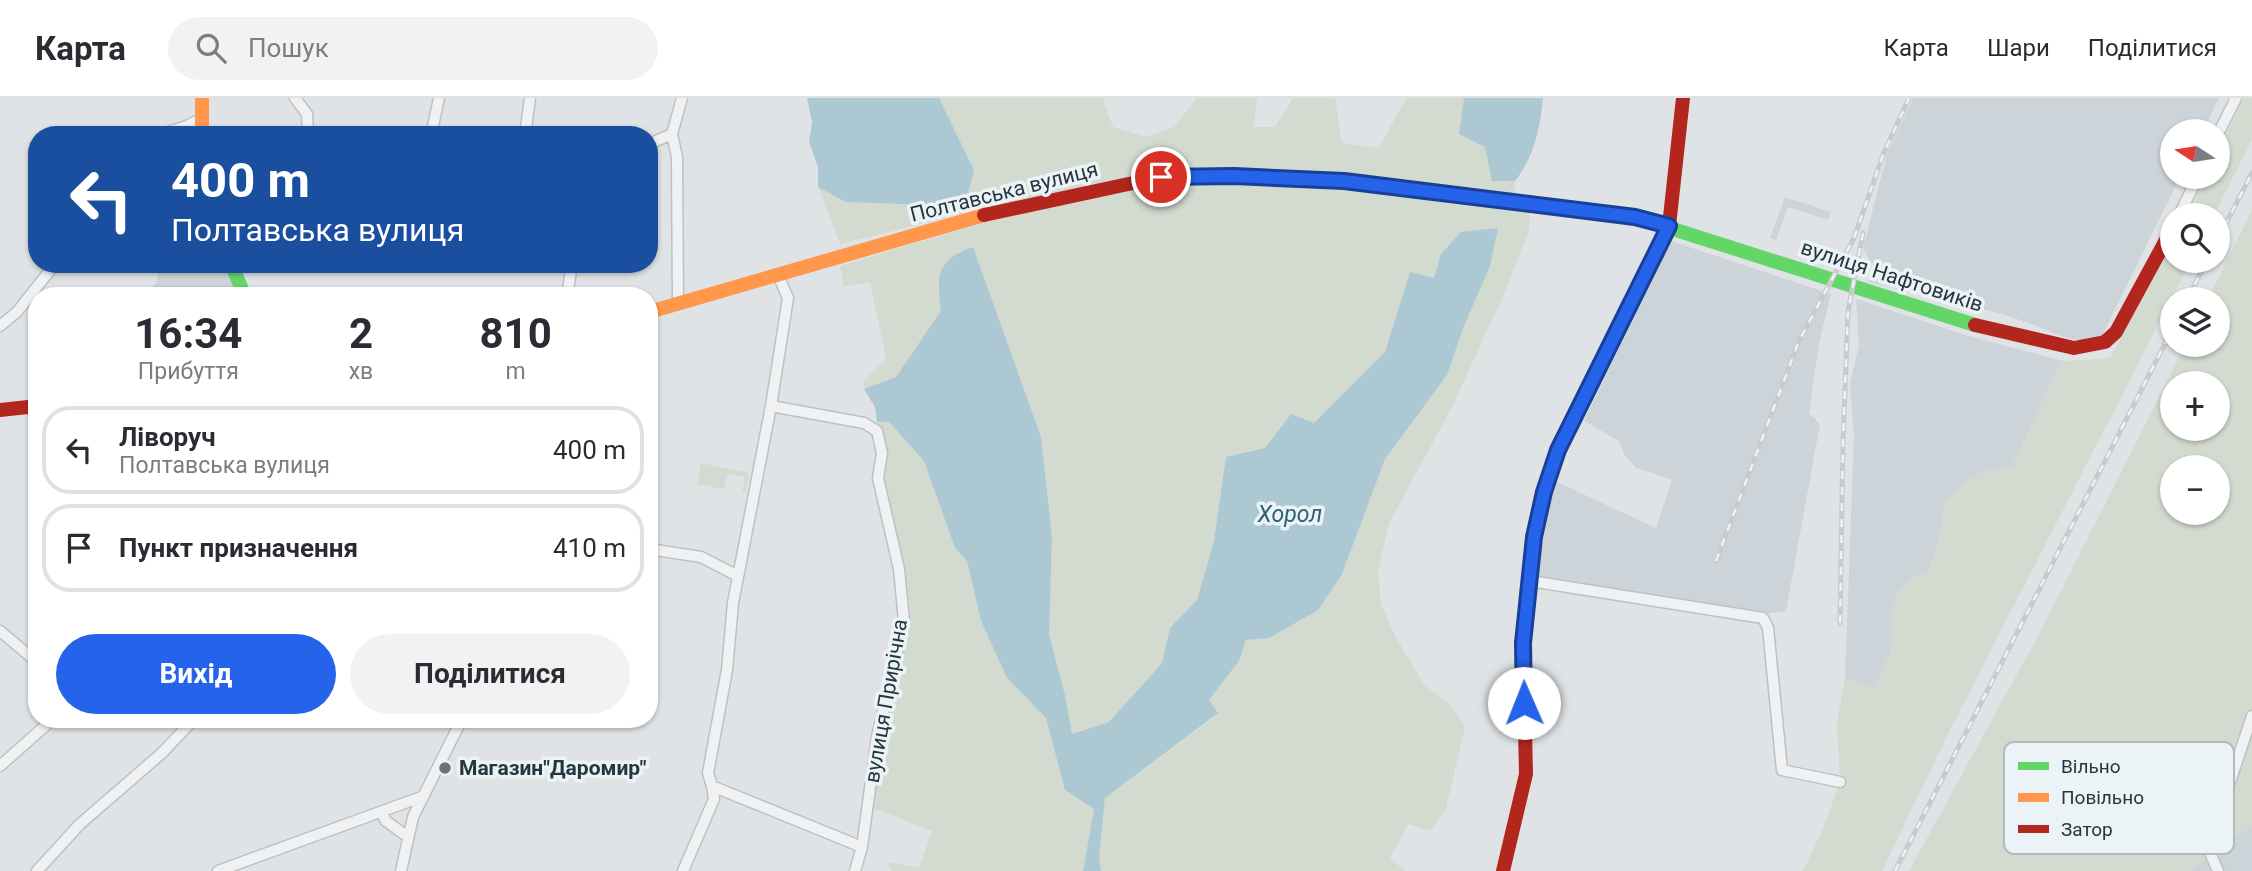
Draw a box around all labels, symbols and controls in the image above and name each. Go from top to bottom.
search box [168,17,658,80]
text: Карта [35,29,126,68]
icon: search [192,29,230,67]
text: Пошук [248,33,329,63]
text: Карта [1883,34,1949,62]
text: Шари [1987,34,2050,62]
text: Поділитися [2088,34,2217,62]
north arrow [2160,119,2230,189]
map controls [2160,119,2230,525]
pin [1131,147,1191,207]
text: 400 m [171,152,310,209]
icon: left [56,154,147,245]
street label: Полтавська вулиця [908,157,1100,227]
icon: arrive [1142,158,1180,196]
button: search [2160,203,2230,273]
text: Полтавська вулиця [171,211,464,249]
street label: вулиця Нафтовиків [1798,235,1986,317]
button: layers [2160,287,2230,357]
text: 16:34 [134,309,242,358]
text: 2 [349,309,373,358]
text: 810 [479,309,552,358]
text: Прибуття [138,358,239,385]
text: хв [349,358,373,385]
text: m [506,358,526,385]
button: + [2160,371,2230,441]
text: Ліворуч [119,422,216,452]
icon: left [60,431,98,469]
text: 400 m [553,435,626,465]
text: Полтавська вулиця [119,452,330,479]
button: − [2160,455,2230,525]
water label: Хорол [1257,501,1322,528]
icon: arrive [60,529,98,567]
text: Пункт призначення [119,533,358,563]
text: 410 m [553,533,626,563]
street label: вулиця Прирічна [860,617,912,785]
button: Вихід [56,634,336,714]
button: Поділитися [350,634,630,714]
position arrow [1487,666,1561,740]
legend [2004,742,2234,854]
text: Вільно [2061,755,2121,778]
place label: Магазин"Даромир" [459,756,647,780]
marker: Магазин"Даромир" [437,760,453,776]
text: Повільно [2061,786,2144,809]
text: Затор [2061,818,2113,841]

